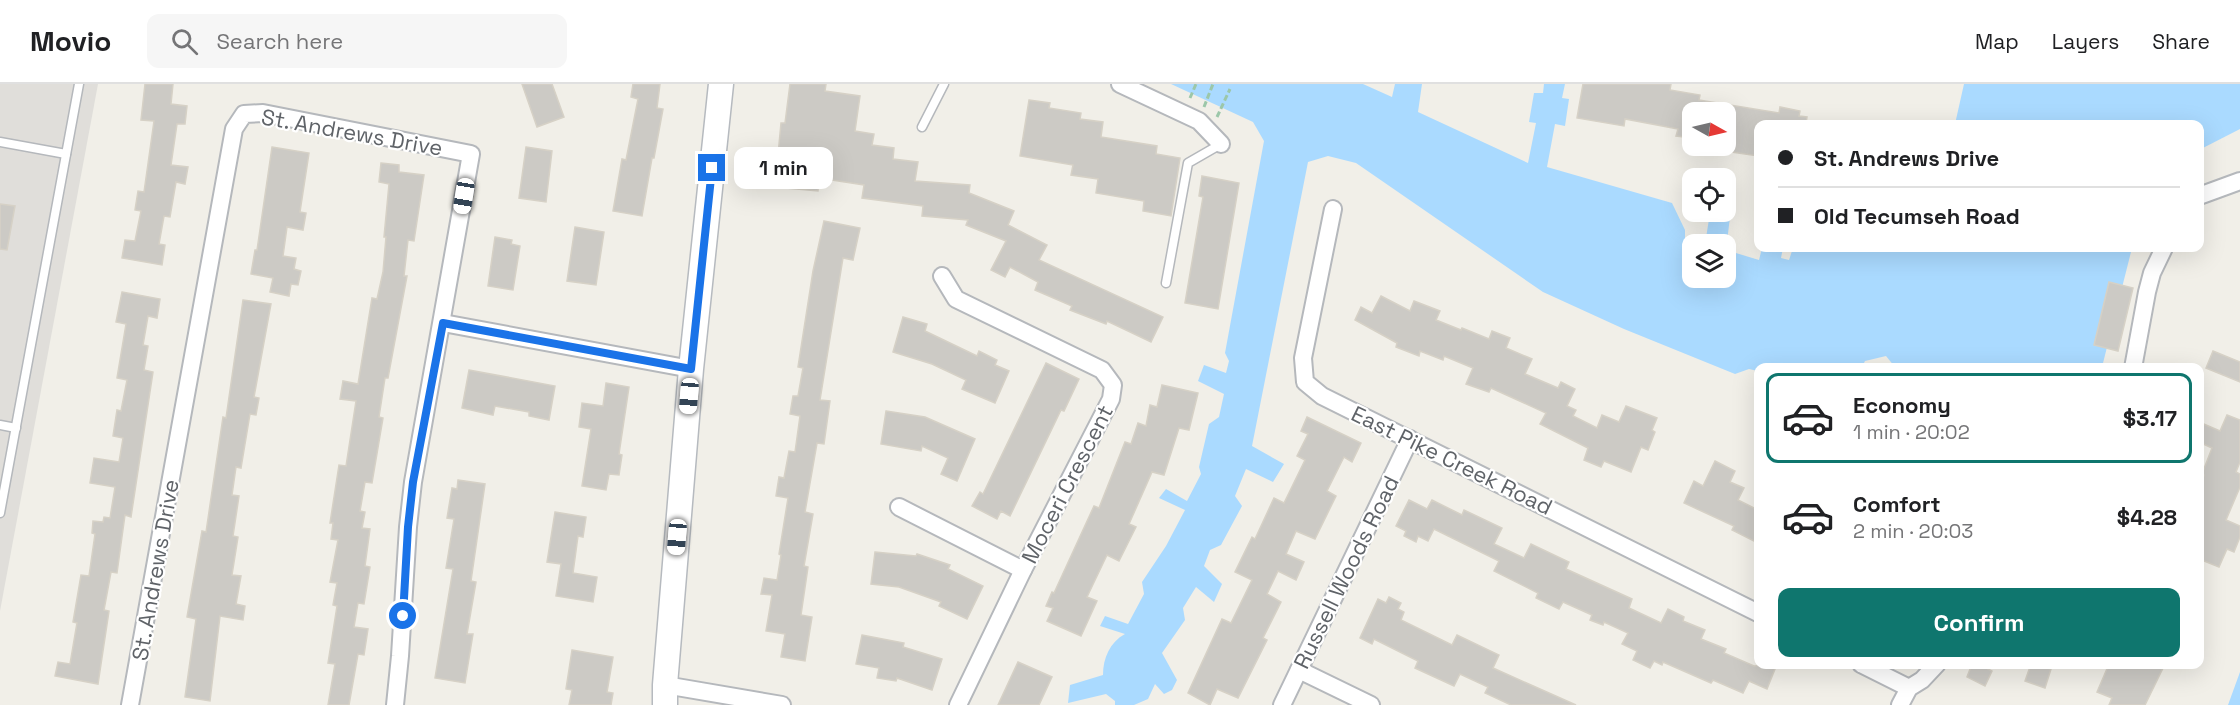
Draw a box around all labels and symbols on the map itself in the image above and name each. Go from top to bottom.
street label: St. Andrews Drive [259,102,445,162]
north arrow [1682,102,1736,156]
callout: 1 min [733,147,832,189]
route end [698,154,725,181]
car [452,177,476,215]
car [678,377,700,415]
street label: East Pike Creek Road [1347,399,1557,521]
street label: Moceri Crescent [1015,400,1119,568]
street label: Russell Woods Road [1287,471,1405,673]
street label: St. Andrews Drive [125,477,185,663]
car [666,518,688,556]
route start [389,602,416,629]

